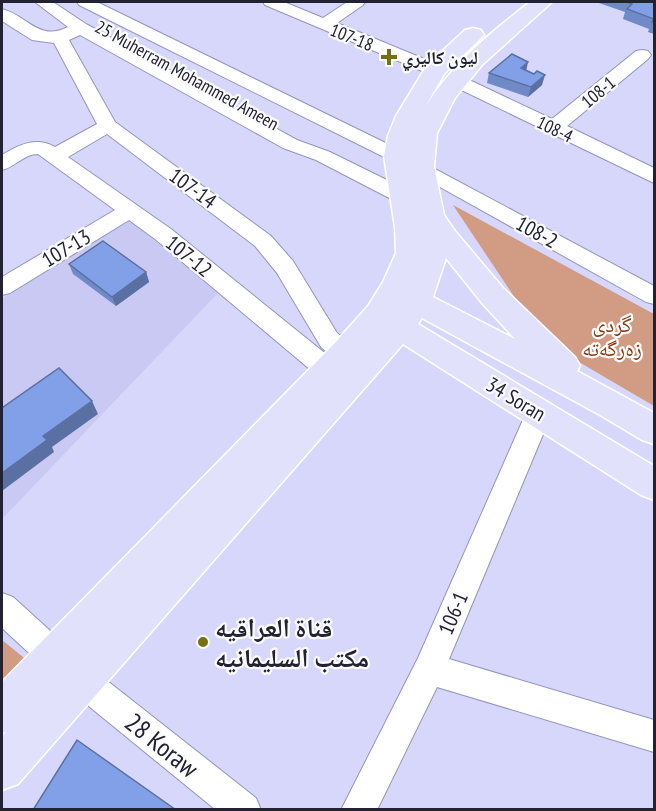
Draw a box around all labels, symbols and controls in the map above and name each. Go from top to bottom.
street label: 25 Muherram Mohammed Ameen [91,15,283,135]
street label: 107-18 [327,18,377,56]
place label: ليون كاليري [402,46,478,72]
marker: ليون كاليري [380,48,398,66]
street label: 108-1 [576,71,620,113]
street label: 108-4 [533,110,577,148]
street label: 107-14 [164,162,223,215]
street label: 108-2 [511,210,563,254]
street label: 107-13 [37,223,95,273]
street label: 107-12 [160,229,218,283]
park label: گردی زەرگەتە [582,311,642,362]
street label: 34 Soran [481,371,551,427]
street label: 106-1 [432,588,474,638]
place label: قناة العراقيه مكتب السليمانيه [215,611,369,674]
marker: قناة العراقيه مكتب السليمانيه [196,635,210,649]
street label: 28 Koraw [119,705,206,785]

